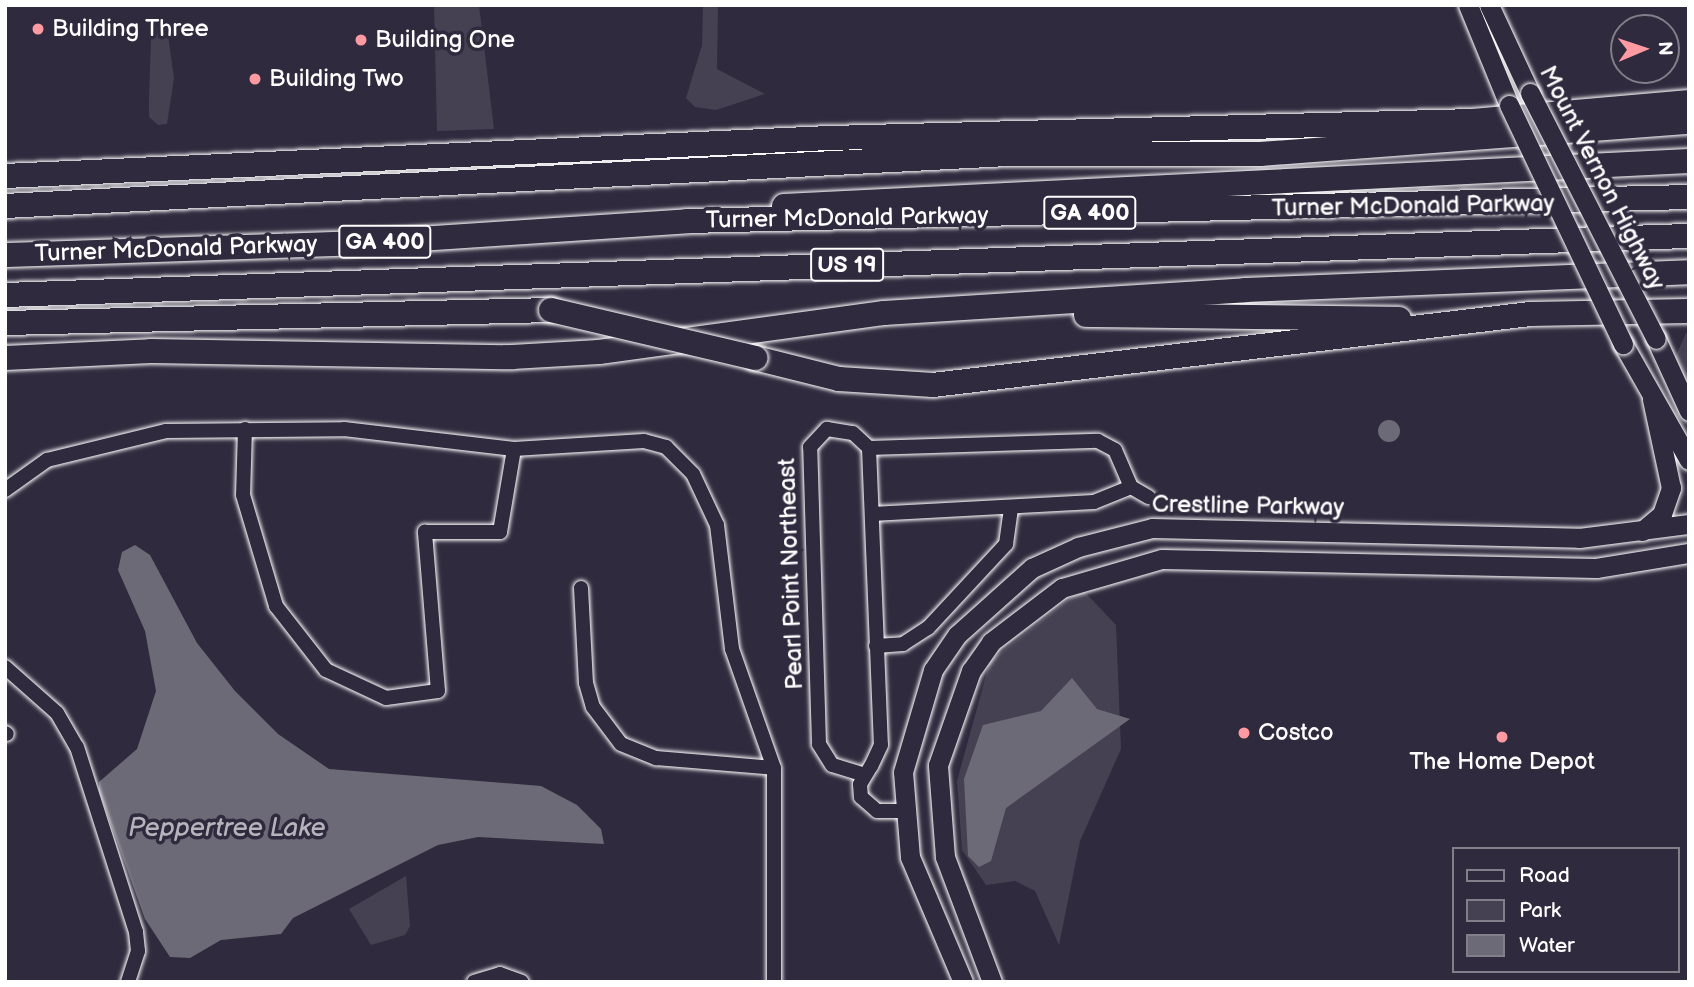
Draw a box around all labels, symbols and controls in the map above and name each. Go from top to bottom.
north arrow [1610,14,1680,84]
place label: Building Three [52,15,210,43]
marker: Building Three [30,21,46,37]
place label: Building One [375,26,515,54]
marker: Building One [353,32,369,48]
text: N [1653,41,1676,56]
street label: Mount Vernon Highway [1533,61,1671,295]
place label: Building Two [269,65,405,93]
marker: Building Two [247,71,263,87]
street label: Turner McDonald Parkway [1271,189,1555,223]
road number: GA 400 [1043,194,1137,232]
street label: Turner McDonald Parkway [705,201,989,235]
road number: GA 400 [338,222,432,262]
street label: Turner McDonald Parkway [34,230,318,268]
road number: US 19 [808,246,886,284]
street label: Pearl Point Northeast [773,458,809,690]
street label: Crestline Parkway [1152,490,1344,522]
place label: Costco [1258,719,1334,747]
marker: Costco [1236,725,1252,741]
marker: The Home Depot [1494,729,1510,745]
place label: The Home Depot [1409,748,1595,776]
water label: Peppertree Lake [128,813,326,845]
legend [1452,847,1680,973]
text: Road [1519,863,1570,888]
text: Park [1519,898,1561,923]
text: Water [1519,933,1575,958]

